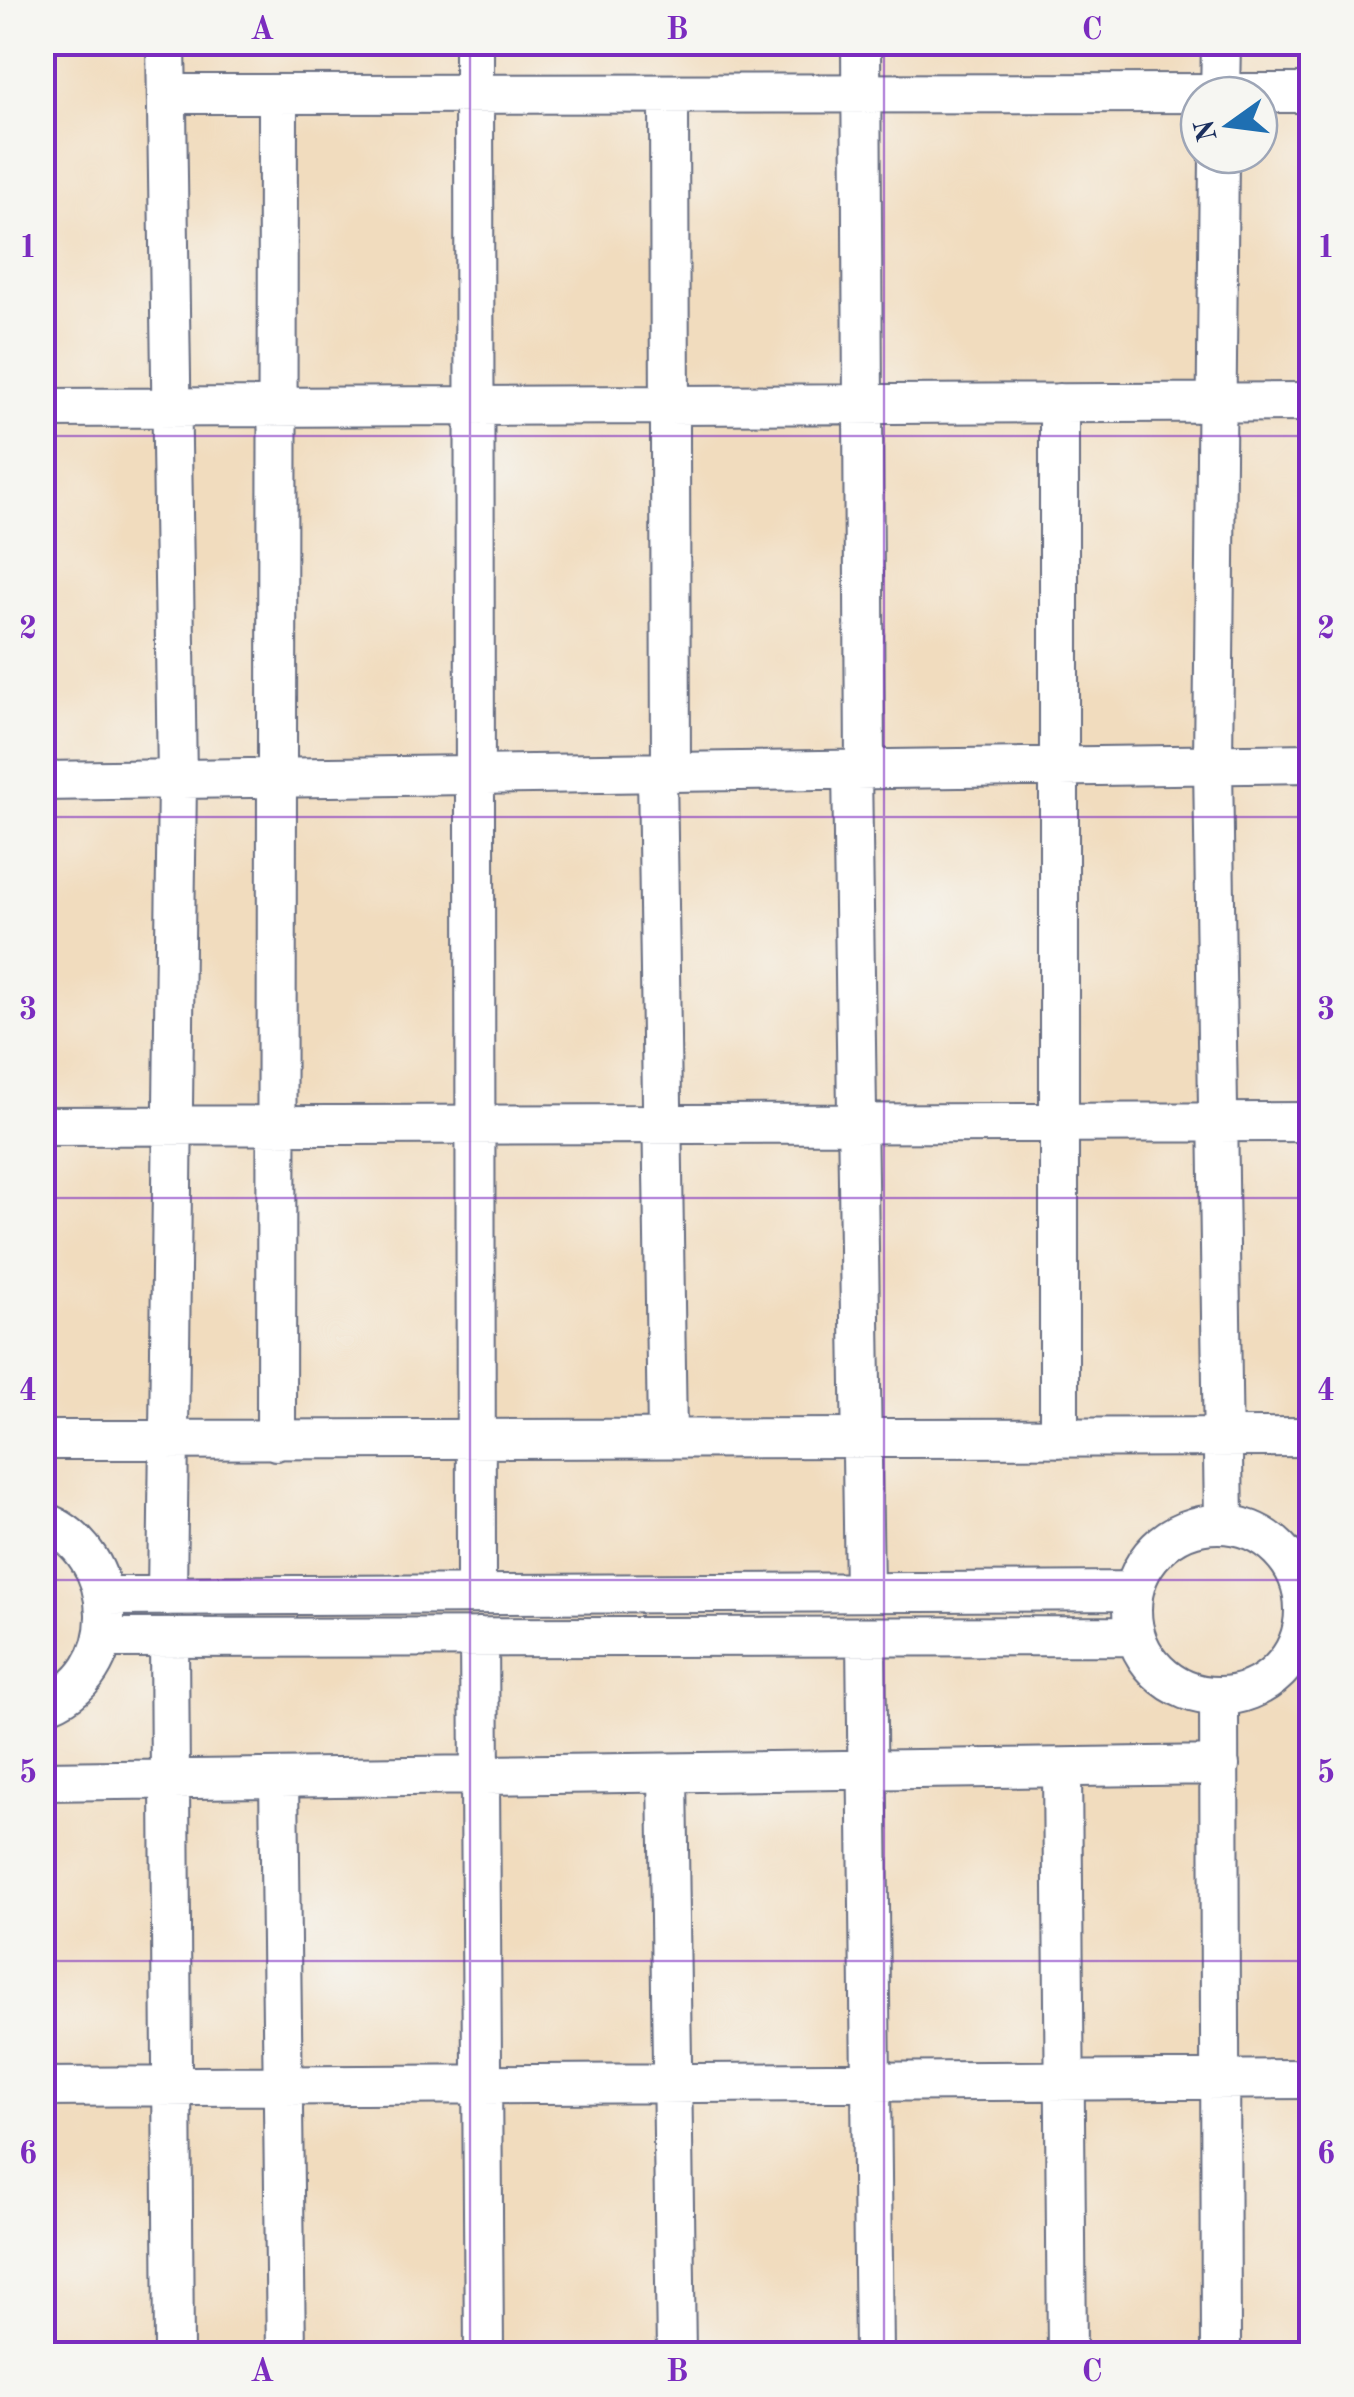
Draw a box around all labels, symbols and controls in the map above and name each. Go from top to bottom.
text: A [250,15,274,47]
text: B [666,15,688,47]
text: C [1081,15,1103,47]
north arrow [1179,75,1279,175]
text: N [1191,116,1224,144]
text: 1 [19,233,37,265]
text: 1 [1317,233,1335,265]
text: 2 [19,614,37,646]
text: 2 [1317,614,1335,646]
text: 3 [19,995,37,1027]
text: 3 [1317,995,1335,1027]
text: 4 [19,1376,37,1408]
text: 4 [1317,1376,1335,1408]
text: 5 [19,1758,37,1790]
text: 5 [1317,1758,1335,1790]
text: 6 [19,2139,37,2171]
text: 6 [1317,2139,1335,2171]
text: A [250,2357,274,2389]
text: B [666,2357,688,2389]
text: C [1081,2357,1103,2389]

